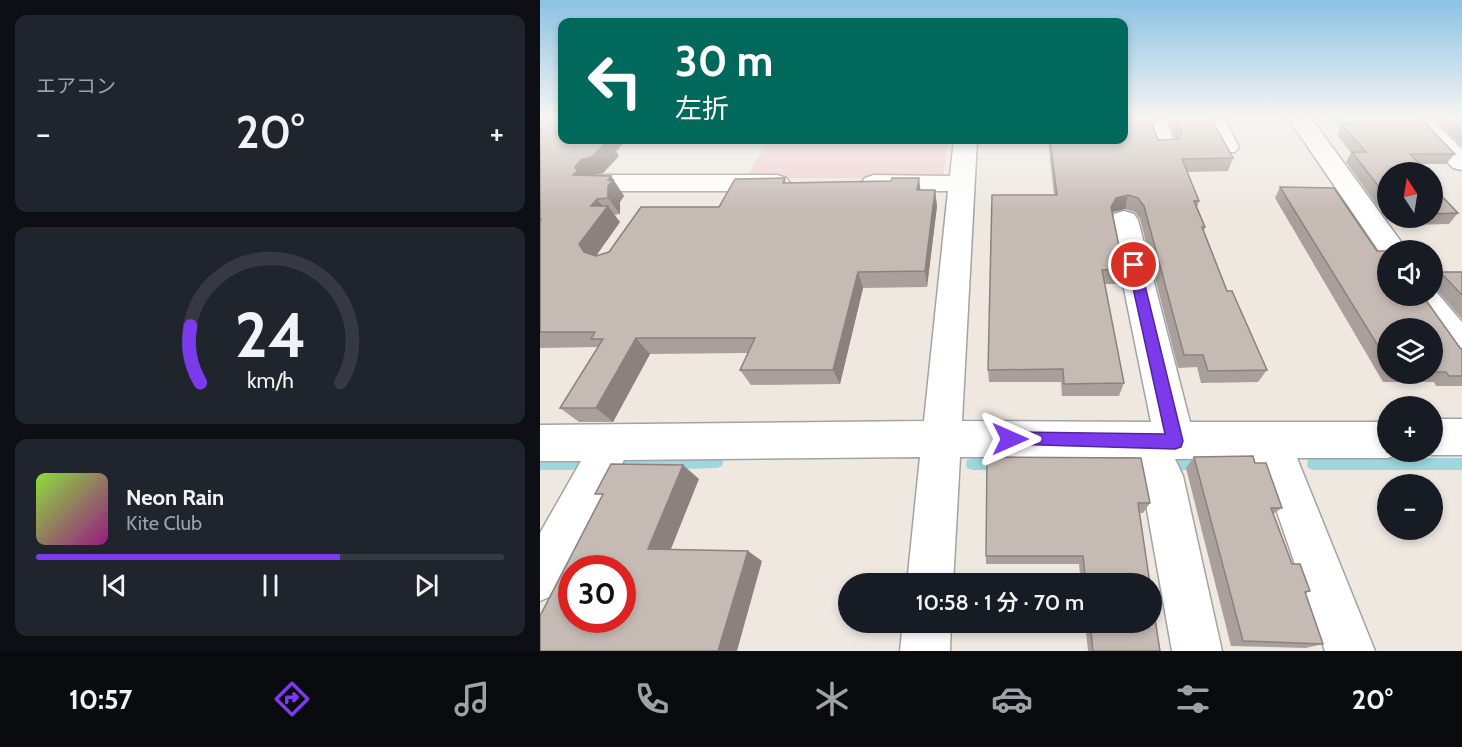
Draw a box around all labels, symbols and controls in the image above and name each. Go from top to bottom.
text: 30 m [675,35,773,87]
icon: left [576,42,654,120]
text: エアコン [36,74,116,98]
text: 左折 [675,92,729,125]
text: 20° [236,105,304,159]
text: − [36,113,51,153]
text: + [489,113,504,153]
north arrow [1377,162,1443,228]
map controls [1377,162,1443,540]
pin [1108,239,1159,290]
button: sound [1377,240,1443,306]
icon: arrive [1117,248,1150,281]
text: 24 [234,297,306,373]
button: layers [1377,318,1443,384]
text: km/h [247,367,293,393]
button: + [1377,396,1443,462]
position arrow [978,407,1042,471]
button: − [1377,474,1443,540]
text: Neon Rain [126,484,224,511]
text: Kite Club [126,511,202,535]
speed limit sign: 30 [558,555,636,633]
icon: previous [98,569,131,602]
icon: pause [254,569,287,602]
icon: next [410,569,443,602]
text: 10:58 · 1 分 · 70 m [916,589,1084,616]
icon: directions [271,678,313,720]
icon: music [451,678,493,720]
icon: phone [631,678,673,720]
icon: climate [811,678,853,720]
icon: car [991,678,1033,720]
icon: filters [1172,678,1214,720]
text: 10:57 [69,683,132,716]
text: 20° [1352,683,1393,716]

